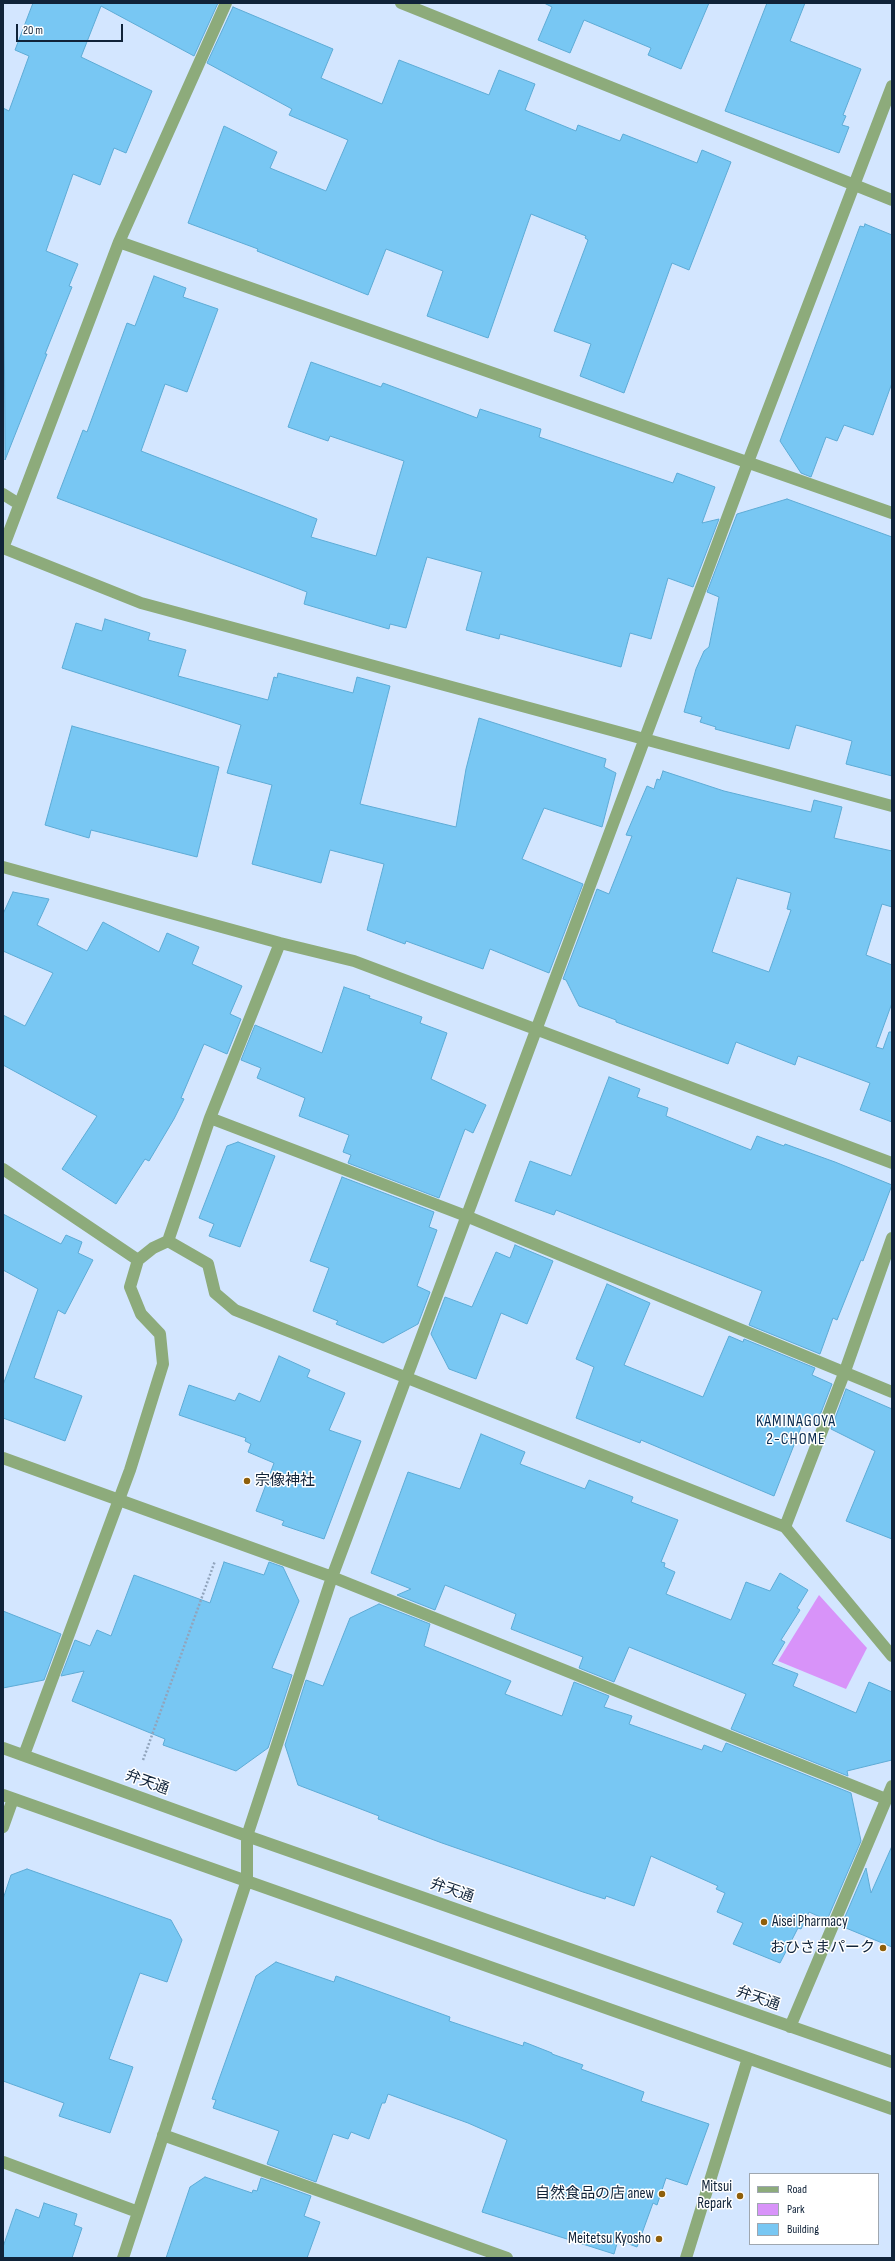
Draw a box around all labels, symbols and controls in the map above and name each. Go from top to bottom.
scale bar [18,16,125,42]
text: 20 m [23,23,43,38]
district label: KAMINAGOYA 2-CHOME [756,1412,836,1450]
place label: 宗像神社 [255,1472,315,1490]
marker: 宗像神社 [242,1476,252,1486]
street label: 弁天通 [123,1767,171,1799]
street label: 弁天通 [428,1875,476,1907]
place label: Aisei Pharmacy [772,1913,848,1931]
marker: Aisei Pharmacy [759,1917,769,1927]
place label: おひさまパーク [770,1939,875,1957]
marker: おひさまパーク [878,1943,888,1953]
street label: 弁天通 [734,1983,782,2015]
legend [749,2173,879,2245]
place label: Mitsui Repark [697,2178,732,2213]
text: Road [787,2182,807,2197]
place label: 自然食品の店 anew [535,2185,654,2203]
marker: 自然食品の店 anew [657,2189,667,2199]
marker: Mitsui Repark [735,2191,745,2201]
text: Park [787,2202,805,2217]
text: Building [787,2222,819,2237]
place label: Meitetsu Kyosho [568,2230,651,2248]
marker: Meitetsu Kyosho [654,2234,664,2244]

